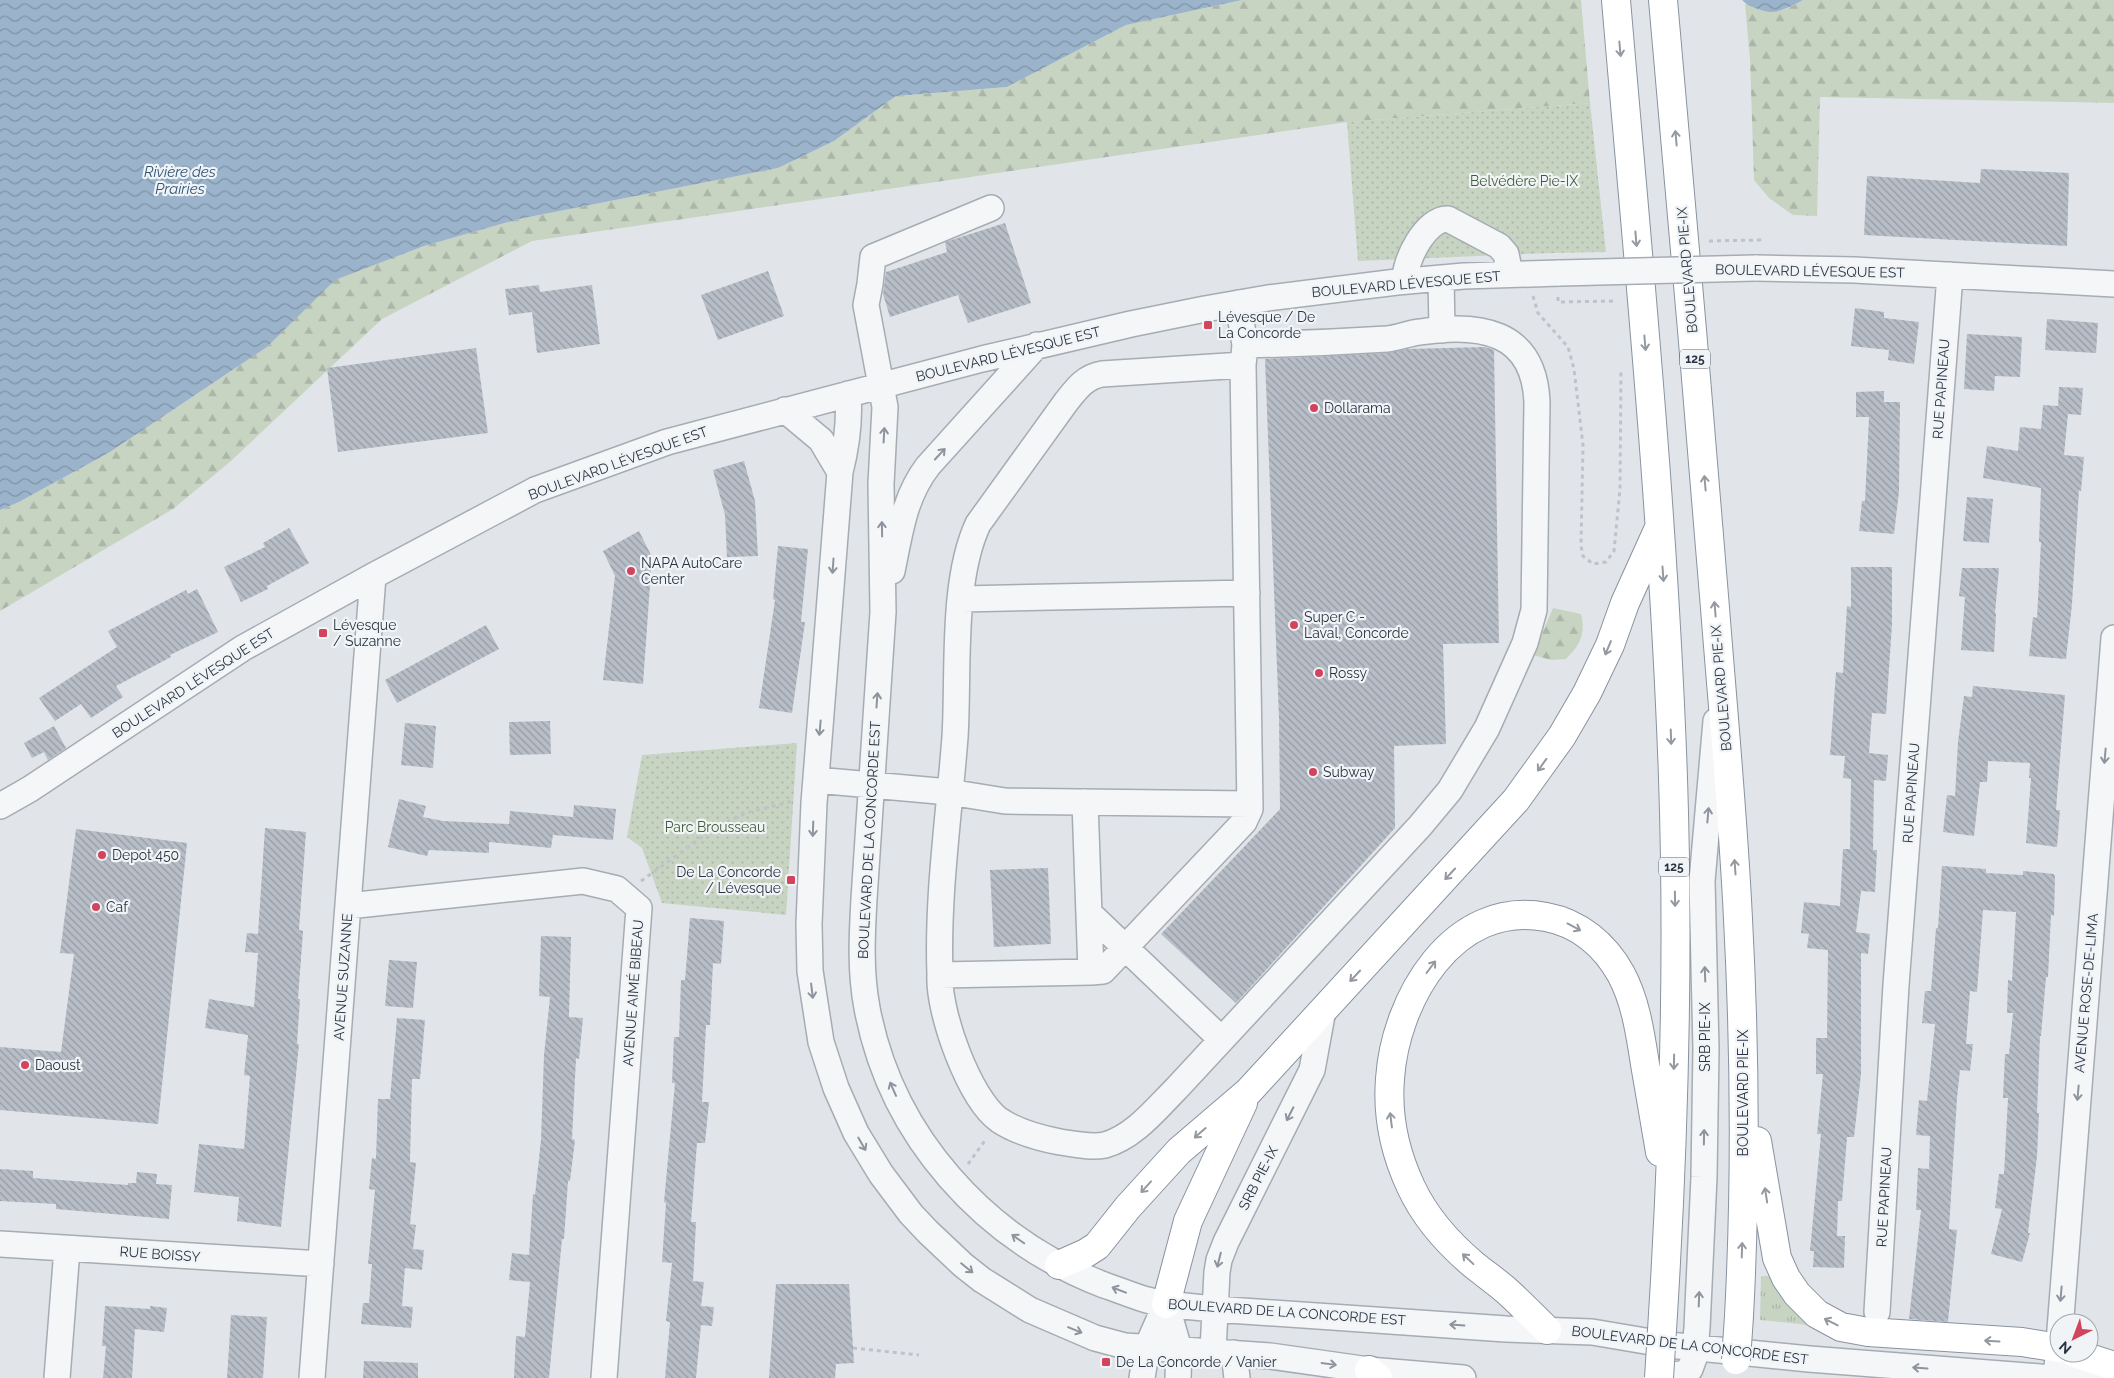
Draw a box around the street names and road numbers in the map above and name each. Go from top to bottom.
street label: BOULEVARD PIE-IX [1673,206,1700,334]
street label: BOULEVARD LÉVESQUE EST [1715,260,1905,281]
street label: BOULEVARD LÉVESQUE EST [1311,267,1502,300]
street label: BOULEVARD LÉVESQUE EST [914,322,1102,385]
street label: RUE PAPINEAU [1930,338,1952,440]
road number: 125 [1680,349,1710,368]
street label: BOULEVARD LÉVESQUE EST [526,422,710,503]
street label: BOULEVARD LÉVESQUE EST [109,624,277,741]
street label: BOULEVARD PIE-IX [1707,624,1734,752]
street label: BOULEVARD DE LA CONCORDE EST [855,720,883,959]
street label: RUE PAPINEAU [1900,742,1922,844]
road number: 125 [1659,858,1689,876]
street label: AVENUE ROSE-DE-LIMA [2071,912,2101,1074]
street label: AVENUE SUZANNE [331,913,355,1041]
street label: AVENUE AIMÉ BIBEAU [619,919,646,1067]
street label: SRB PIE-IX [1697,1002,1713,1072]
street label: BOULEVARD PIE-IX [1735,1029,1751,1156]
street label: SRB PIE-IX [1235,1143,1281,1213]
street label: RUE PAPINEAU [1873,1146,1895,1248]
street label: RUE BOISSY [119,1243,201,1265]
street label: BOULEVARD DE LA CONCORDE EST [1168,1296,1407,1328]
street label: BOULEVARD DE LA CONCORDE EST [1571,1323,1810,1368]

